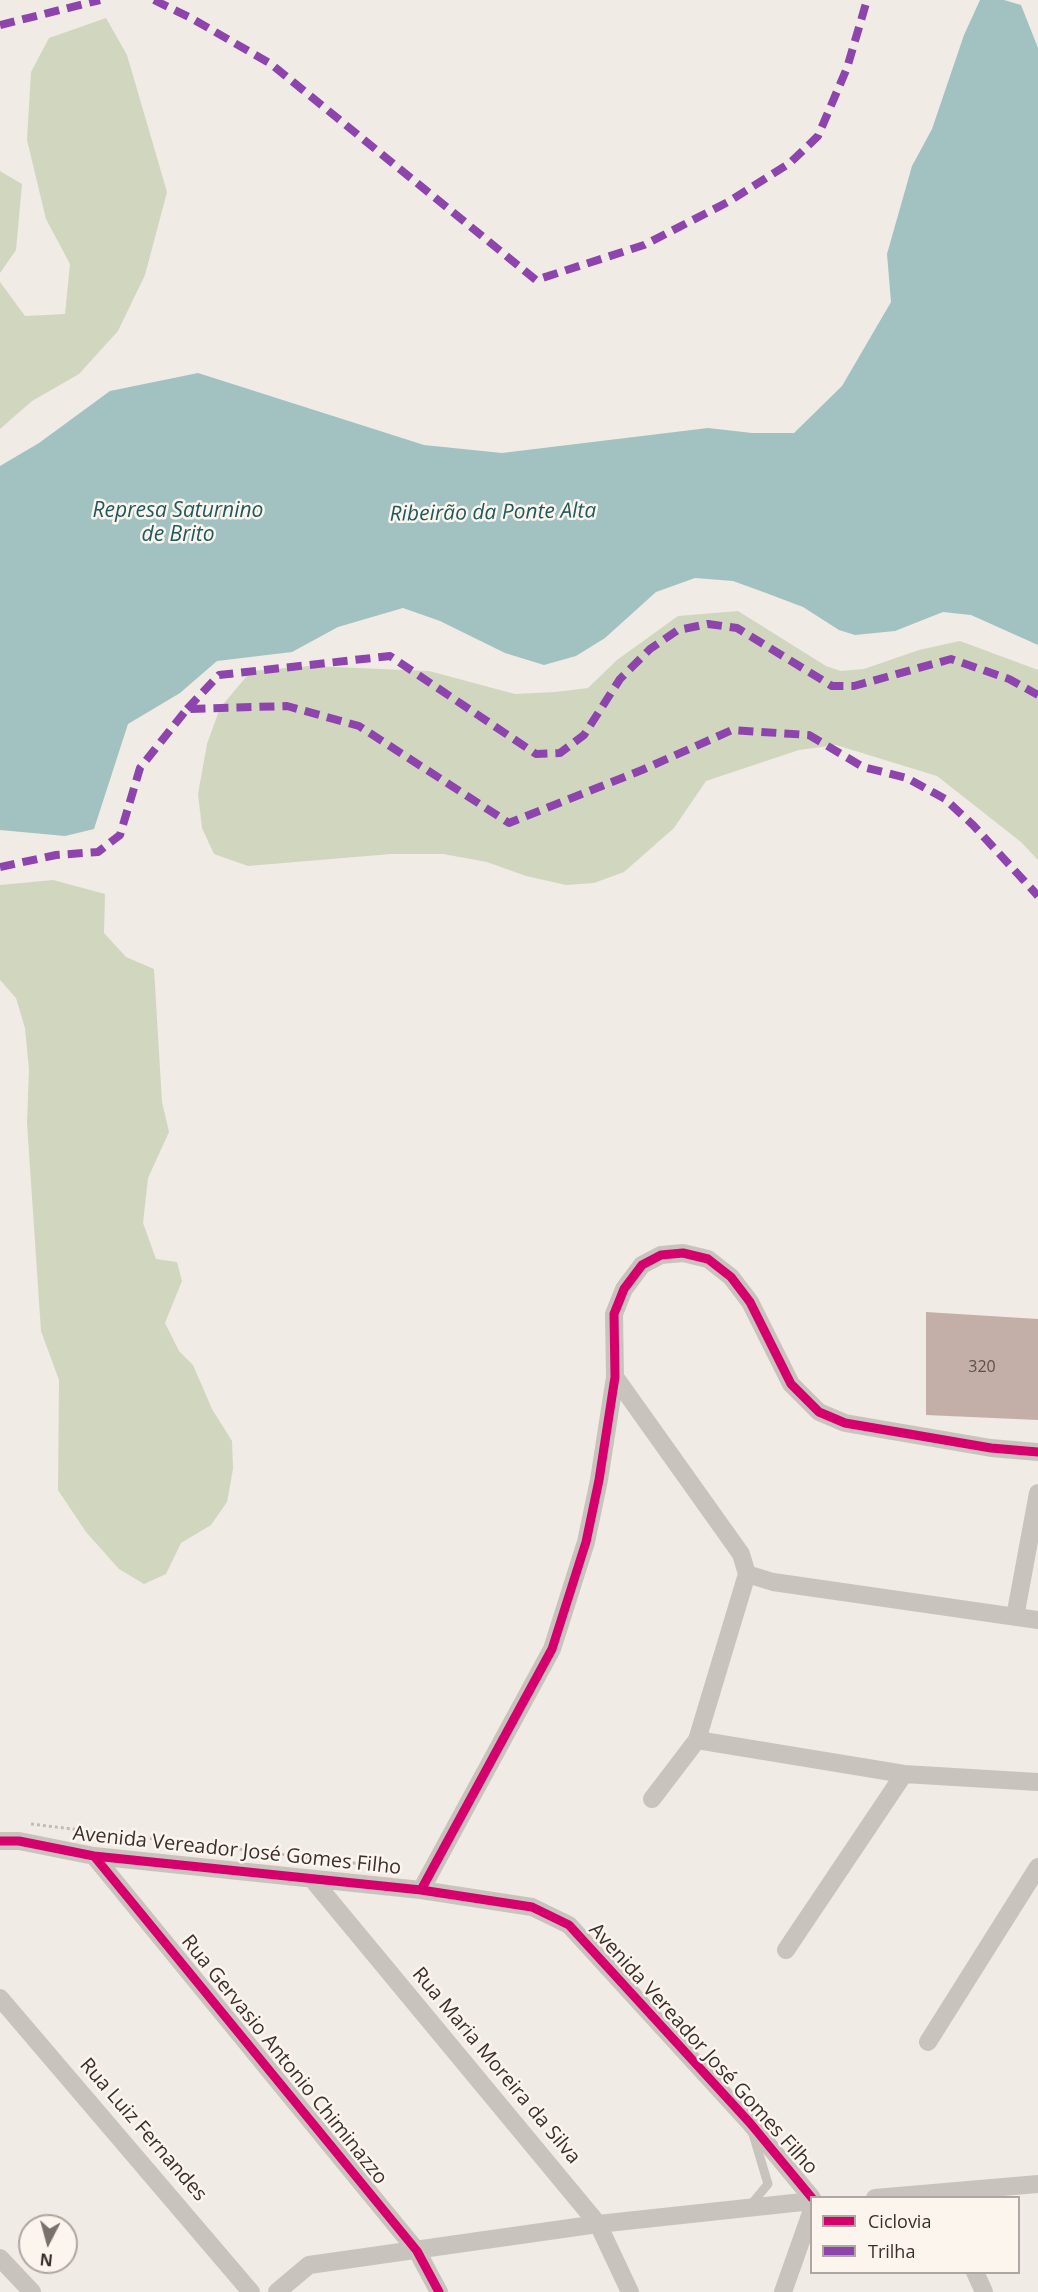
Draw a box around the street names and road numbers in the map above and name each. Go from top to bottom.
street label: Avenida Vereador José Gomes Filho [72,1822,402,1880]
street label: Avenida Vereador José Gomes Filho [584,1918,822,2180]
street label: Rua Gervasio Antonio Chiminazzo [176,1930,392,2190]
street label: Rua Maria Moreira da Silva [407,1963,585,2169]
street label: Rua Luiz Fernandes [74,2054,212,2206]

